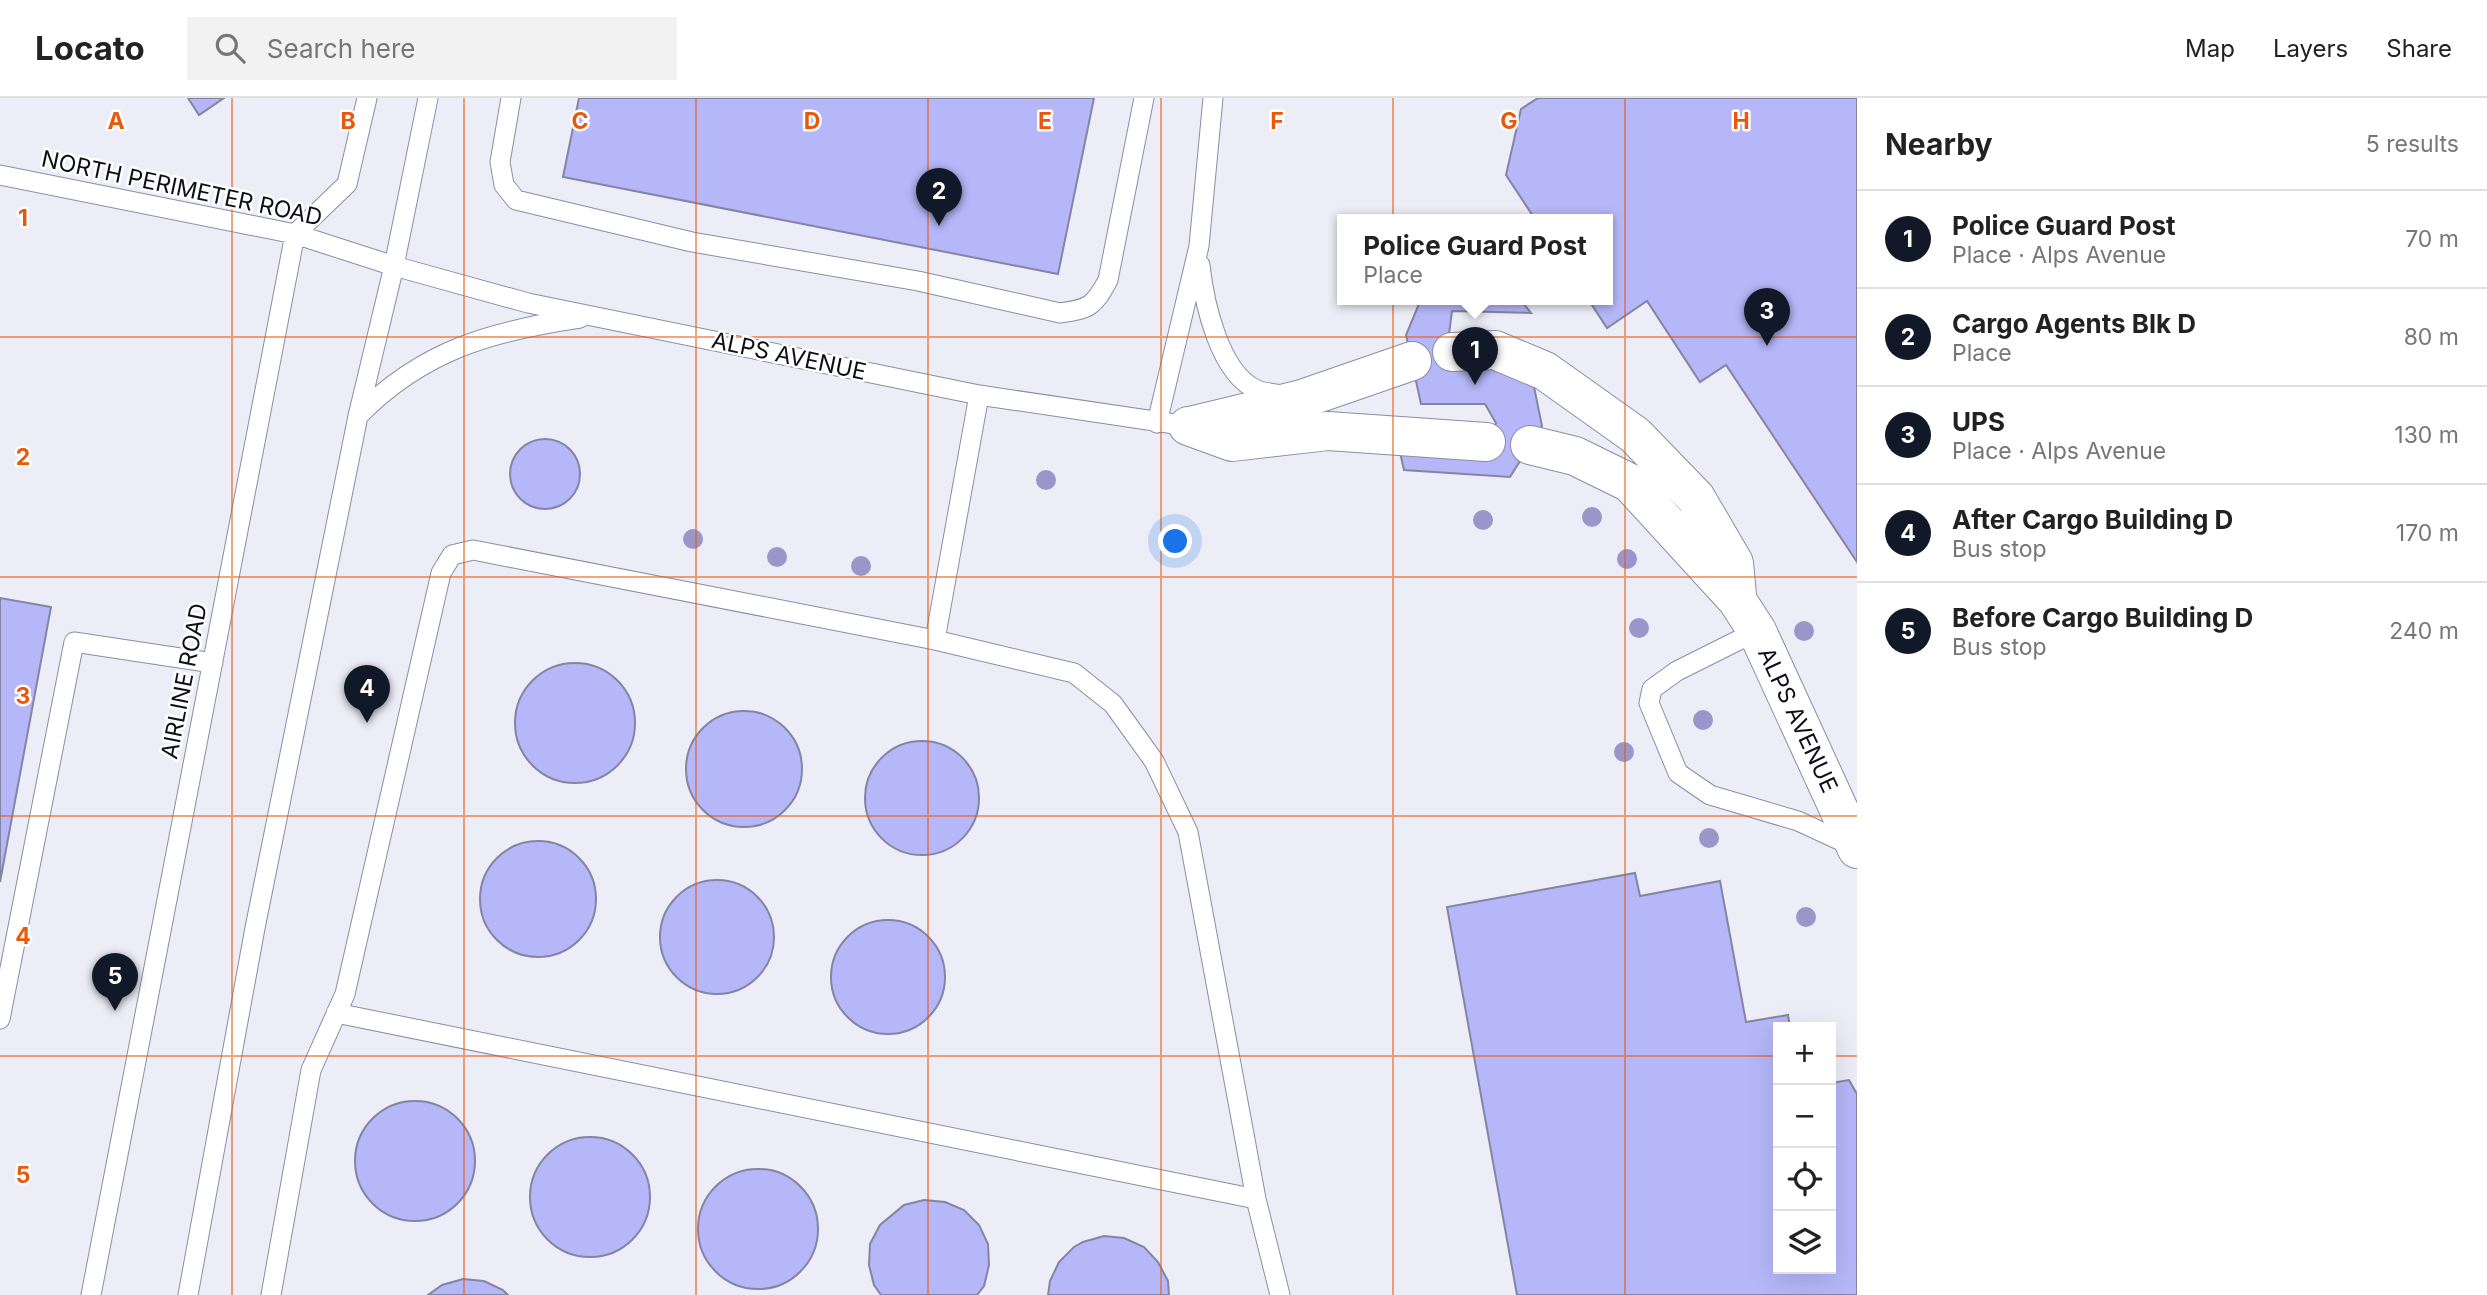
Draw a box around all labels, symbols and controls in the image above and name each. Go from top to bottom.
search box [187,17,677,80]
text: Locato [35,28,145,68]
icon: search [211,29,249,67]
text: Search here [267,33,415,64]
text: Map [2185,34,2235,63]
text: Layers [2273,34,2348,63]
text: Share [2386,34,2452,63]
text: A [107,107,125,135]
text: B [340,107,356,135]
text: C [571,107,589,135]
text: D [804,107,820,135]
text: E [1038,107,1052,135]
text: F [1270,107,1284,135]
text: G [1500,107,1518,135]
text: H [1732,107,1750,135]
text: Nearby [1885,126,1993,162]
text: 5 results [2366,130,2459,158]
street label: NORTH PERIMETER ROAD [39,145,325,231]
pin: 2 [916,168,962,226]
text: 1 [18,204,28,232]
text: Police Guard Post [1952,210,2176,241]
popup [1337,214,1613,305]
text: 1 [1903,225,1913,253]
text: 70 m [2405,225,2459,253]
text: Police Guard Post [1363,230,1587,261]
text: Place · Alps Avenue [1952,241,2166,269]
text: Place [1363,261,1423,289]
pin: 3 [1744,288,1790,346]
text: Cargo Agents Blk D [1952,308,2196,339]
text: 2 [1901,323,1915,351]
text: 80 m [2404,323,2459,351]
street label: ALPS AVENUE [709,326,869,386]
pin: 1 [1452,327,1498,385]
text: Place [1952,339,2012,367]
text: UPS [1952,406,2005,437]
text: 3 [1901,421,1915,449]
text: 130 m [2394,421,2459,449]
text: Place · Alps Avenue [1952,437,2166,465]
text: 2 [16,443,30,471]
text: After Cargo Building D [1952,504,2233,535]
text: 4 [1900,519,1916,547]
text: 170 m [2396,519,2459,547]
your location [1158,524,1192,558]
text: Bus stop [1952,535,2047,563]
street label: AIRLINE ROAD [155,601,213,761]
text: Before Cargo Building D [1952,602,2253,633]
text: 5 [1901,617,1915,645]
text: 240 m [2389,617,2459,645]
text: Bus stop [1952,633,2047,661]
street label: ALPS AVENUE [1752,643,1844,797]
pin: 4 [344,665,390,723]
text: 3 [16,682,30,710]
text: 4 [15,922,31,950]
pin: 5 [92,953,138,1011]
map controls [1773,1022,1836,1274]
button: + [1773,1022,1836,1085]
button: − [1773,1085,1836,1148]
button: locate [1773,1148,1836,1211]
text: 5 [16,1161,30,1189]
button: layers [1773,1211,1836,1274]

